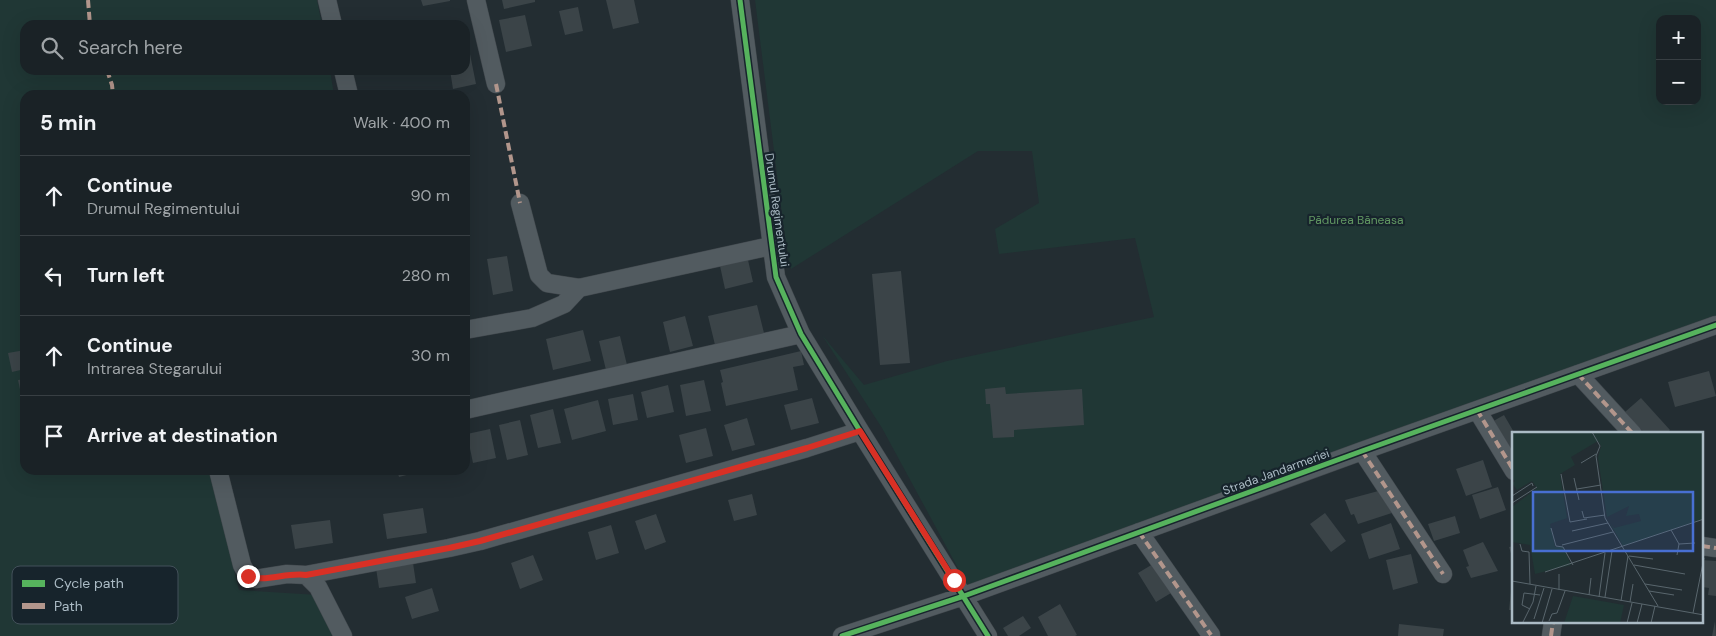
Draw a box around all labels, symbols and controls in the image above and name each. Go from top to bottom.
map controls [1656,15,1701,105]
button: + [1656,15,1701,60]
search box [20,20,470,75]
icon: search [38,34,66,62]
text: Search here [78,35,183,60]
button: − [1656,60,1701,105]
text: 5 min [40,109,96,137]
text: Walk · 400 m [353,112,450,133]
street label: Drumul Regimentului [761,152,793,268]
text: Continue [87,173,173,198]
icon: ahead [40,182,68,210]
text: 90 m [410,185,450,206]
text: Drumul Regimentului [87,198,240,219]
park label: Pădurea Băneasa [1309,212,1403,228]
icon: left [40,262,68,290]
text: Turn left [87,263,165,288]
text: 280 m [402,265,450,286]
text: Continue [87,333,173,358]
icon: ahead [40,342,68,370]
text: 30 m [411,345,450,366]
text: Intrarea Stegarului [87,358,222,379]
icon: arrive [40,422,68,450]
text: Arrive at destination [87,423,278,448]
inset map [1512,432,1704,624]
street label: Strada Jandarmeriei [1220,445,1332,499]
route end [237,565,260,588]
legend [12,566,178,624]
route start [943,569,966,592]
text: Cycle path [54,574,124,592]
text: Path [54,597,83,615]

